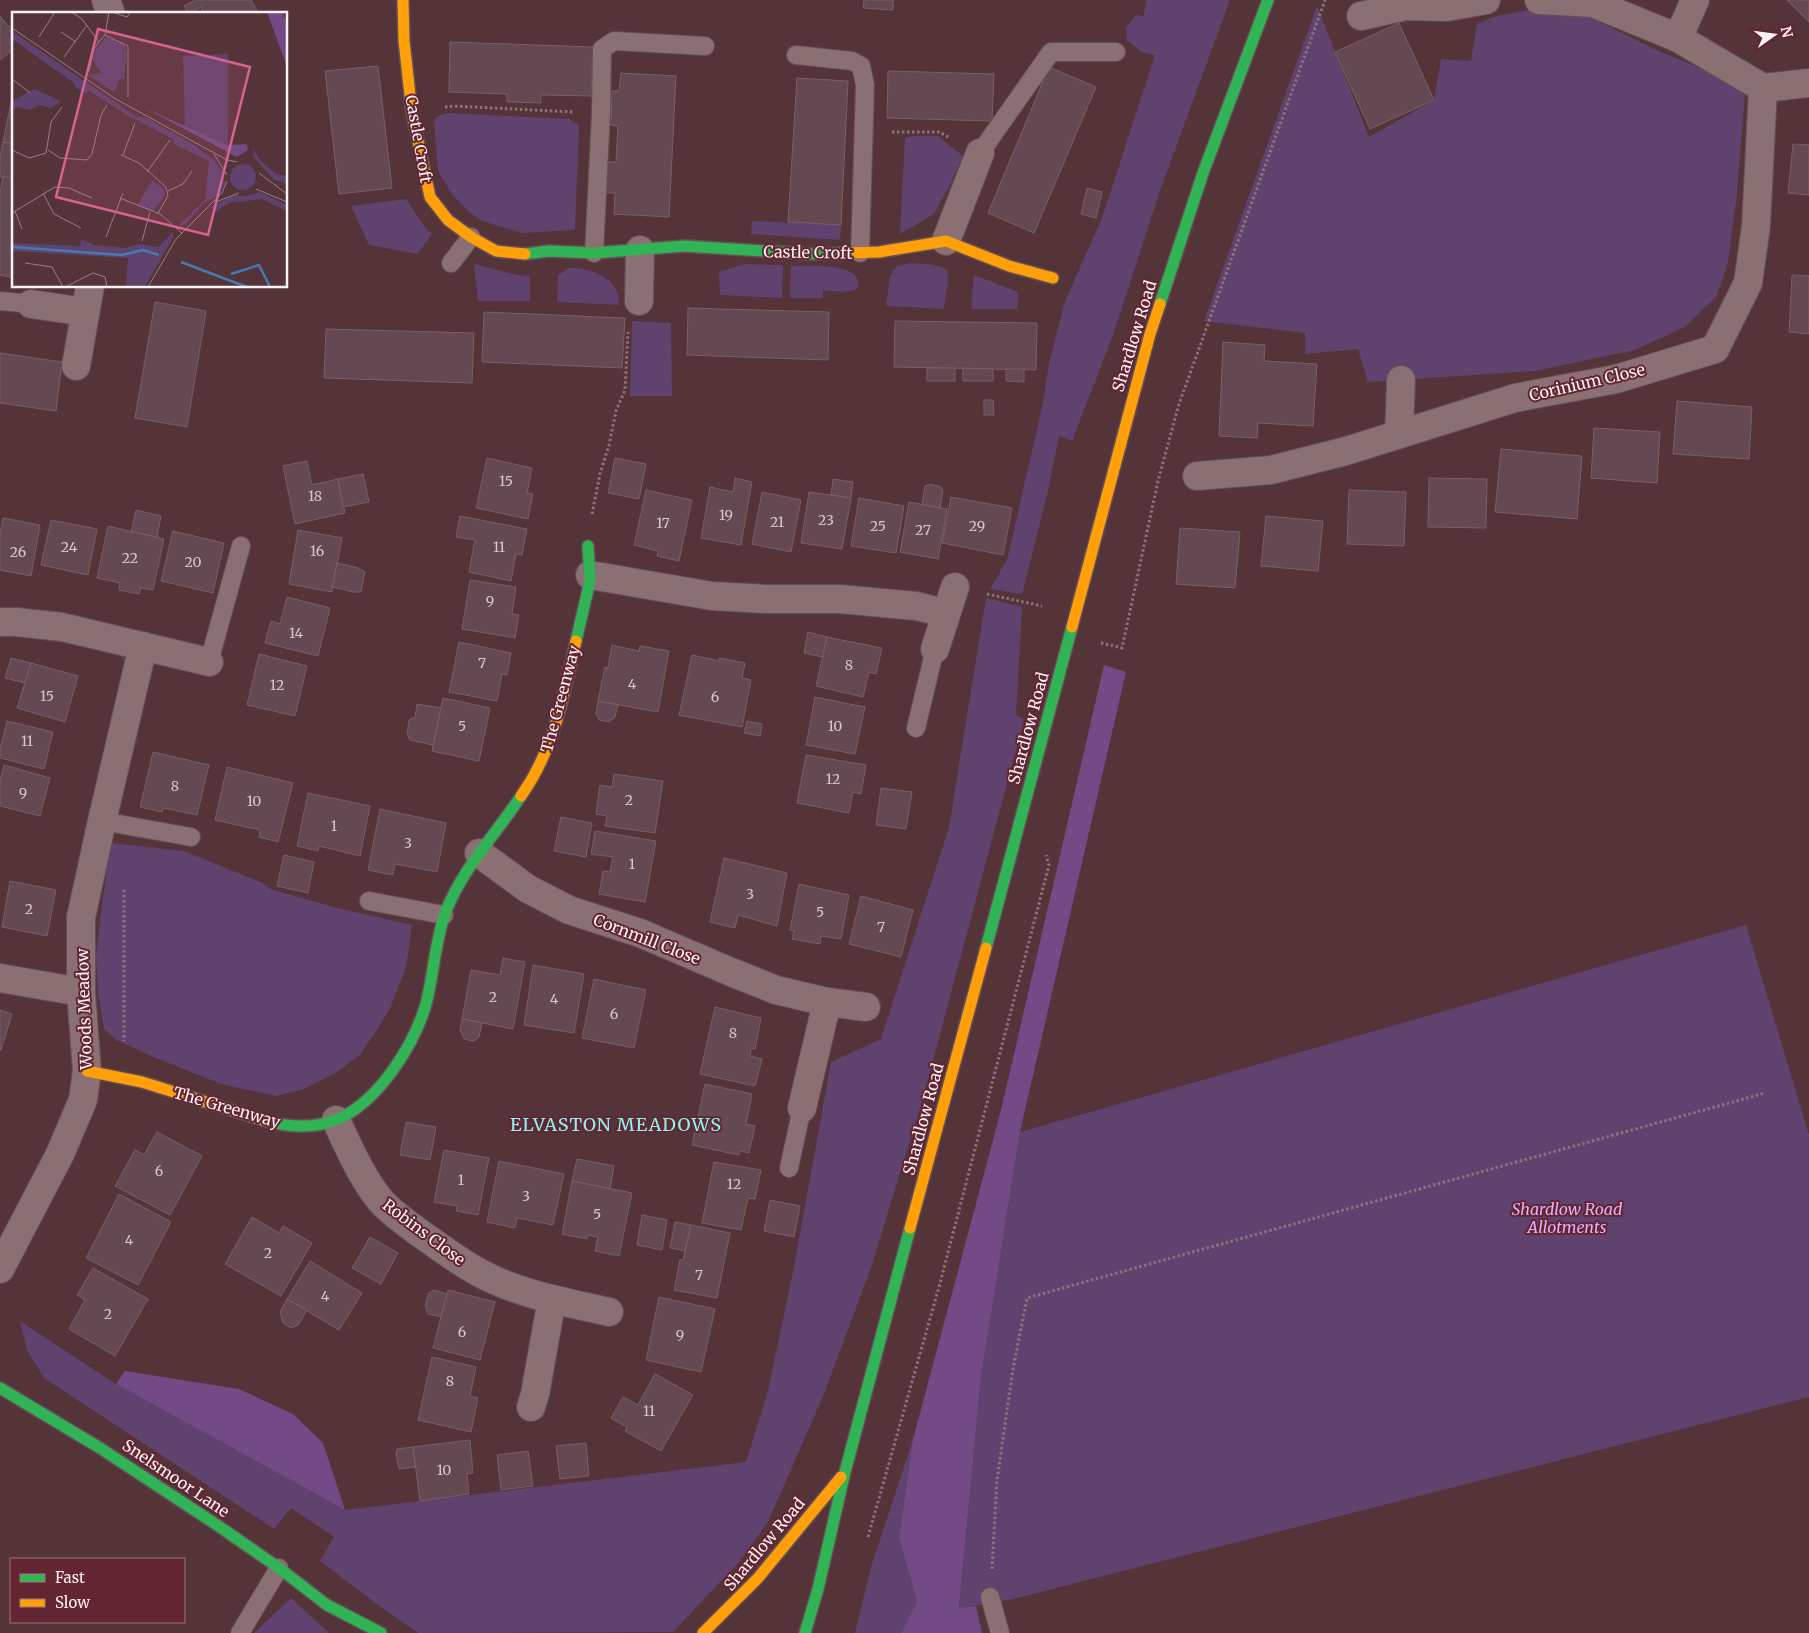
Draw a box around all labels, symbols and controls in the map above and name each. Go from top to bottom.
north arrow [1749,10,1799,60]
inset map [12,12,288,288]
text: N [1777,24,1797,39]
street label: Castle Croft [401,93,437,185]
street label: Castle Croft [763,241,853,263]
street label: Shardlow Road [1108,278,1161,394]
street label: Corinium Close [1527,359,1647,405]
house number: 15 [499,472,513,490]
house number: 18 [308,487,322,505]
house number: 19 [719,506,733,524]
house number: 23 [818,511,834,529]
house number: 21 [770,513,784,531]
house number: 17 [656,514,670,532]
house number: 25 [870,517,886,535]
house number: 29 [969,517,985,535]
house number: 27 [915,521,931,539]
house number: 24 [61,538,78,556]
house number: 11 [493,538,505,556]
house number: 16 [310,542,324,560]
house number: 26 [10,543,26,561]
house number: 22 [122,549,138,567]
house number: 20 [184,553,202,571]
house number: 9 [486,592,494,610]
house number: 14 [289,624,303,642]
street label: The Greenway [536,642,584,755]
house number: 7 [478,654,486,672]
house number: 8 [845,656,853,674]
street label: Shardlow Road [1003,669,1053,786]
house number: 4 [628,675,637,693]
house number: 12 [270,676,284,694]
house number: 15 [40,687,54,705]
house number: 6 [711,688,719,706]
house number: 5 [458,717,466,735]
house number: 10 [828,717,842,735]
house number: 11 [21,732,33,750]
house number: 12 [826,770,840,788]
house number: 8 [171,777,179,795]
house number: 9 [19,784,27,802]
house number: 2 [625,791,633,809]
house number: 10 [247,792,261,810]
house number: 1 [331,817,337,835]
house number: 3 [404,834,412,852]
house number: 1 [629,855,635,873]
house number: 3 [746,885,754,903]
house number: 2 [25,900,33,918]
house number: 5 [816,903,824,921]
street label: Cornmill Close [591,909,703,969]
house number: 7 [877,918,885,936]
street label: Woods Meadow [72,948,96,1071]
house number: 2 [489,988,497,1006]
house number: 4 [550,990,559,1008]
house number: 6 [610,1005,618,1023]
house number: 8 [729,1024,737,1042]
street label: Shardlow Road [898,1060,948,1177]
street label: The Greenway [171,1082,283,1132]
district label: ELVASTON MEADOWS [510,1113,722,1136]
house number: 6 [155,1162,163,1180]
house number: 1 [458,1171,464,1189]
house number: 12 [727,1175,741,1193]
house number: 3 [522,1187,530,1205]
street label: Robins Close [379,1194,469,1270]
park label: Shardlow Road Allotments [1512,1199,1623,1237]
house number: 5 [593,1205,601,1223]
house number: 4 [125,1231,134,1249]
house number: 2 [264,1244,272,1262]
house number: 7 [695,1266,703,1284]
house number: 4 [321,1287,330,1305]
house number: 2 [104,1305,112,1323]
house number: 6 [458,1323,466,1341]
house number: 9 [676,1326,684,1344]
house number: 8 [446,1372,454,1390]
house number: 11 [643,1402,655,1420]
street label: Snelsmoor Lane [119,1435,233,1521]
house number: 10 [437,1461,451,1479]
street label: Shardlow Road [719,1493,809,1595]
legend [10,1558,185,1623]
text: Fast [55,1568,85,1587]
text: Slow [55,1593,90,1612]

